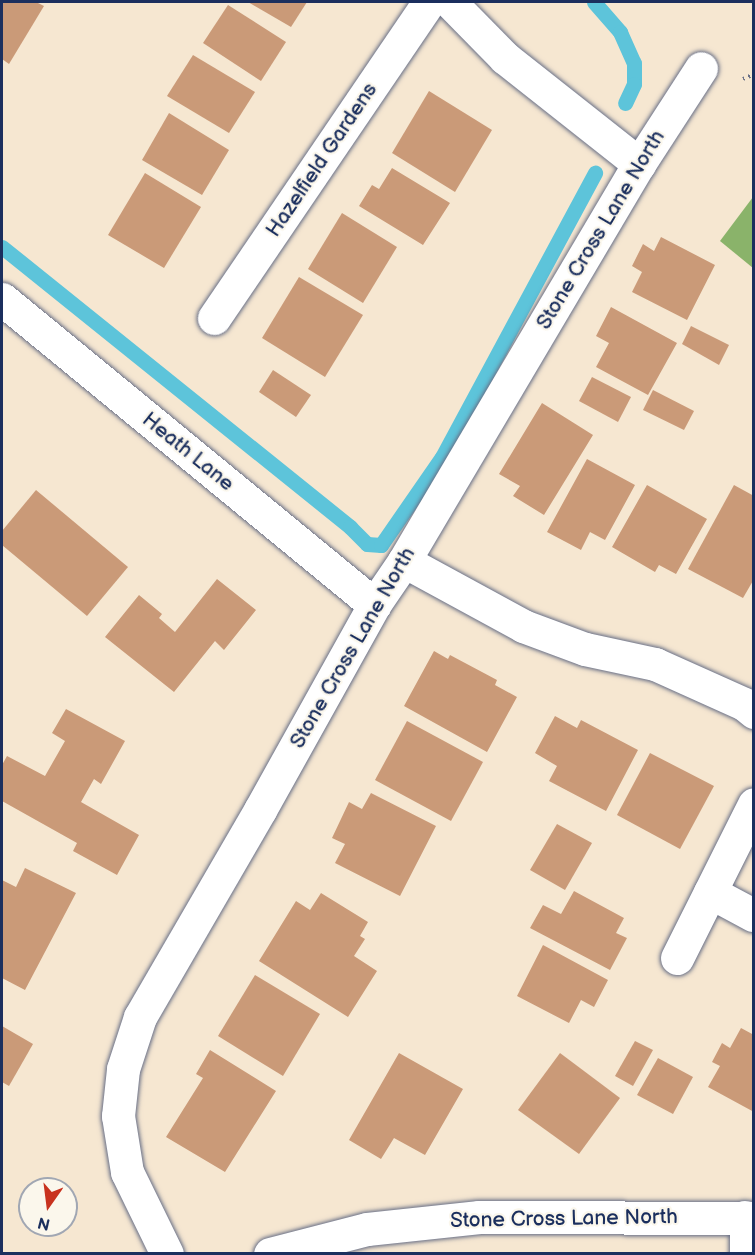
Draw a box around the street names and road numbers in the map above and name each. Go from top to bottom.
street label: Hazelfield Gardens [261,78,383,242]
street label: Stone Cross Lane North [532,126,670,334]
street label: Heath Lane [137,407,239,497]
street label: Stone Cross Lane North [285,543,421,753]
street label: Stone Cross Lane North [450,1204,678,1234]

